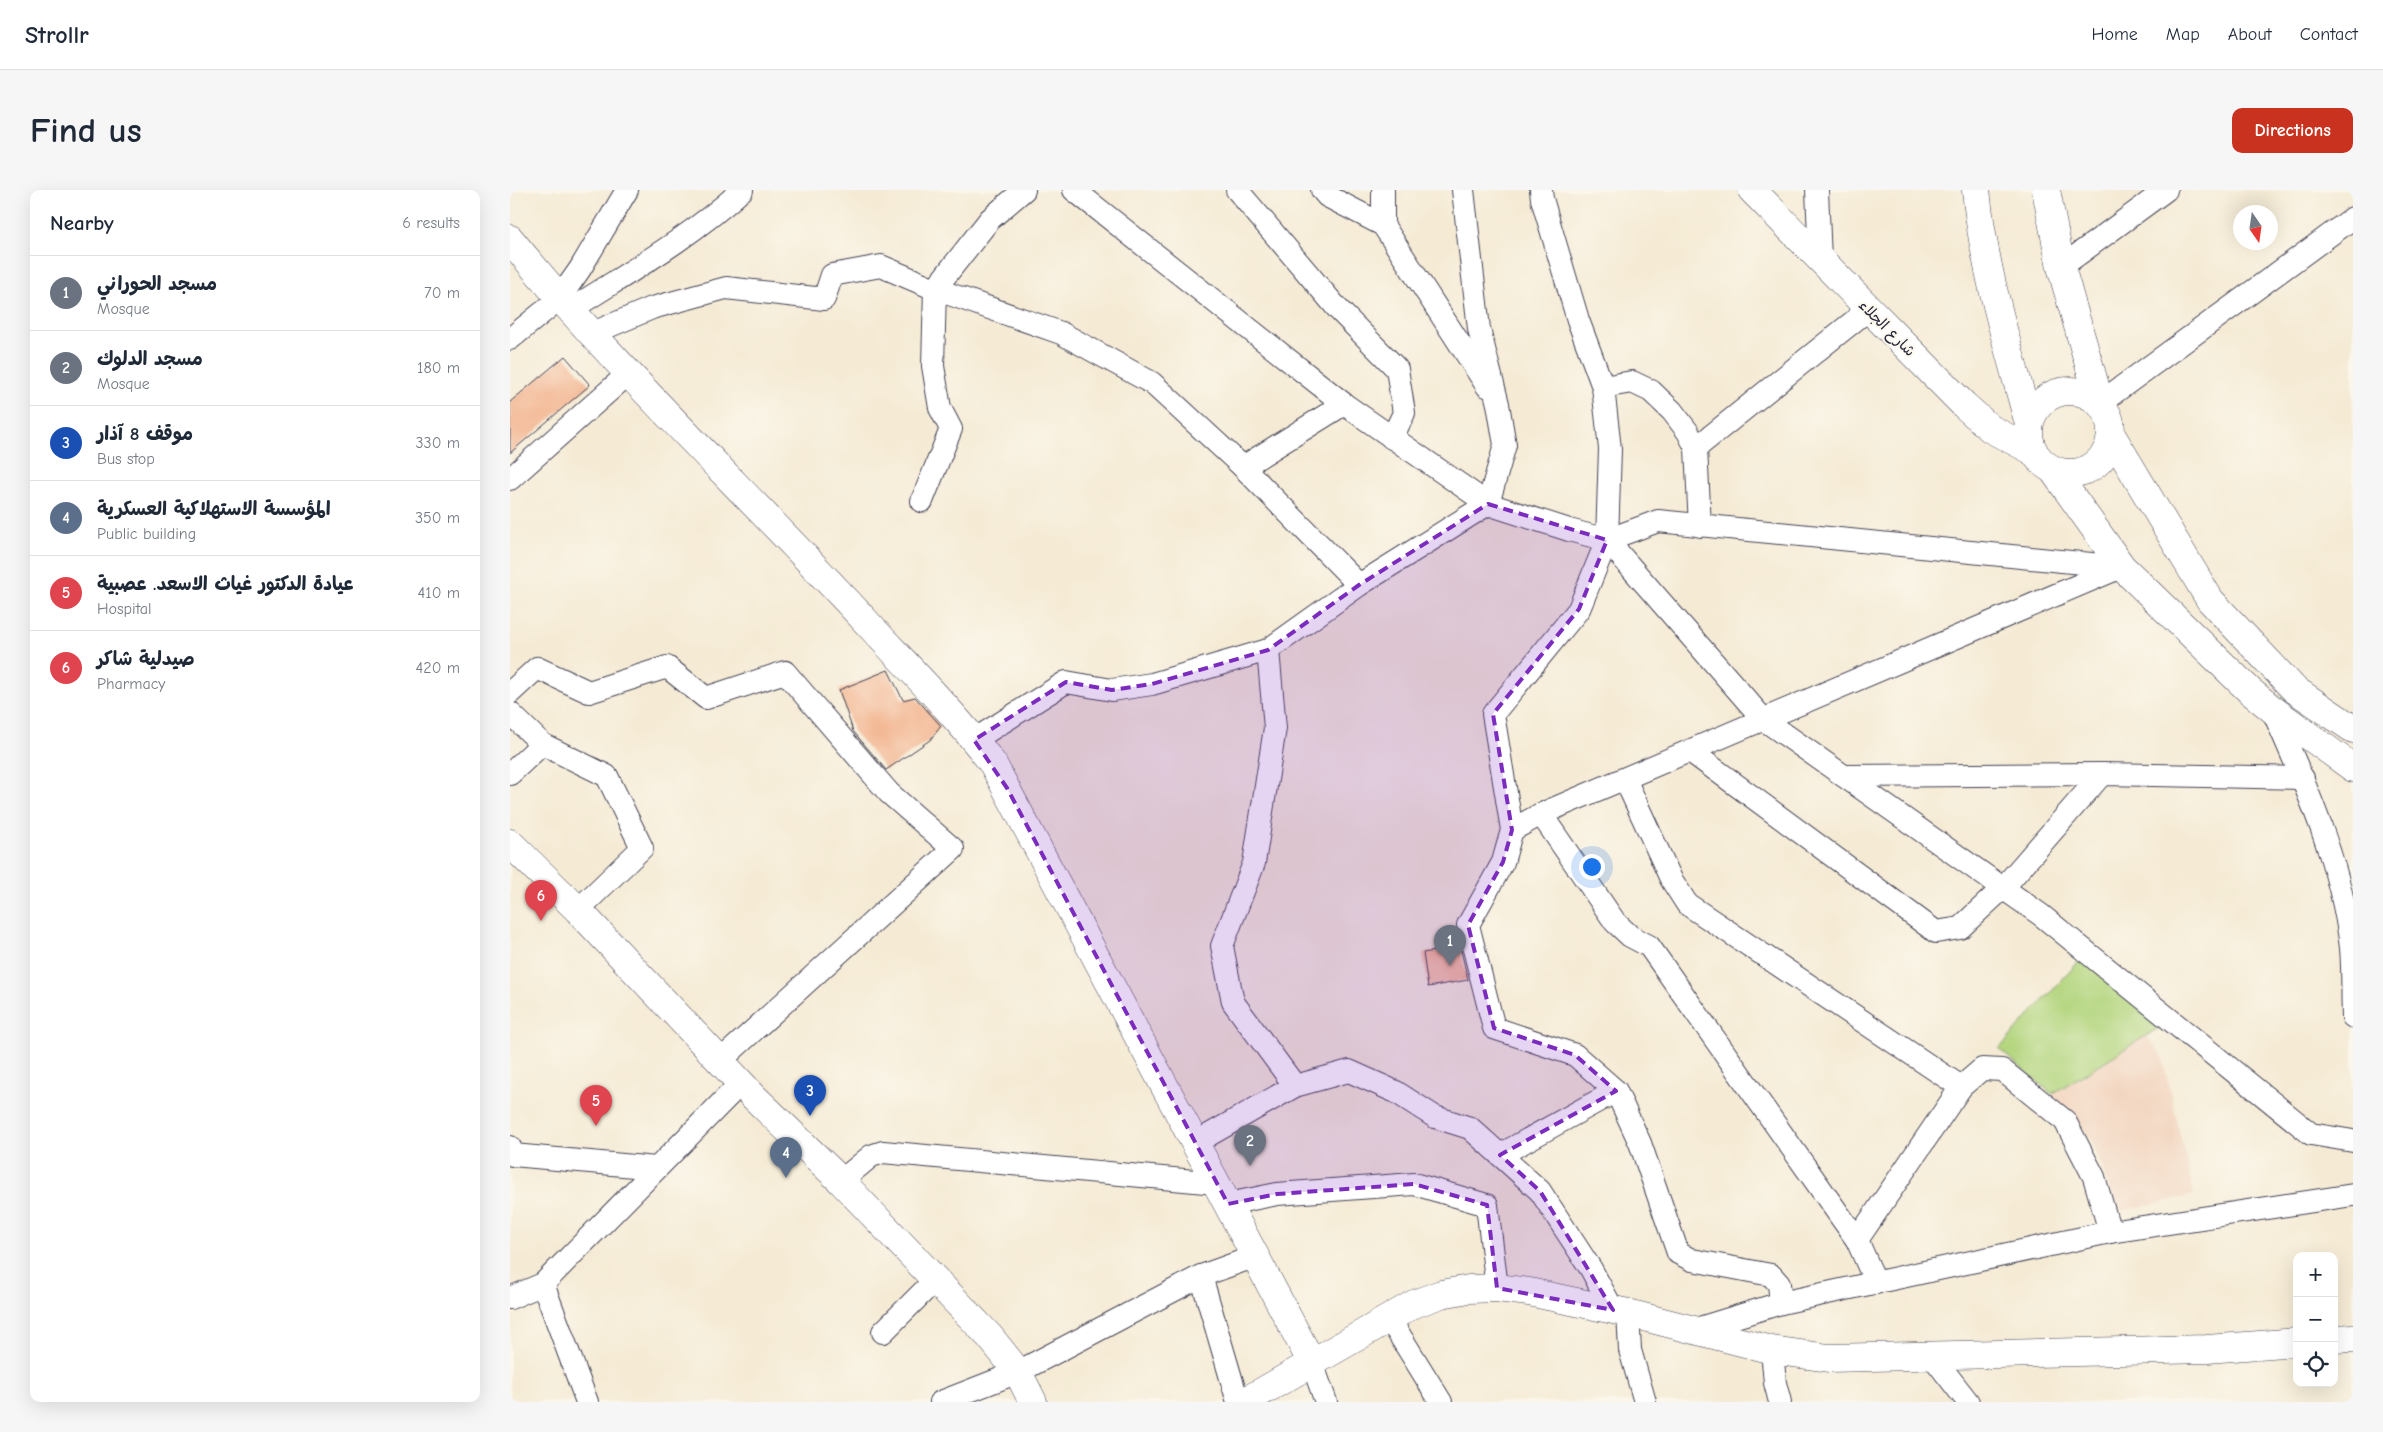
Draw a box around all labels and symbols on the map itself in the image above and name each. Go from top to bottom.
north arrow [2233,205,2278,250]
street label: شارع الجلاء [1854,296,1919,361]
your location [1579,854,1605,880]
pin: 6 [525,880,557,921]
pin: 1 [1434,925,1466,966]
pin: 3 [794,1075,826,1116]
pin: 5 [580,1085,612,1126]
pin: 2 [1234,1125,1266,1166]
pin: 4 [770,1137,802,1178]

